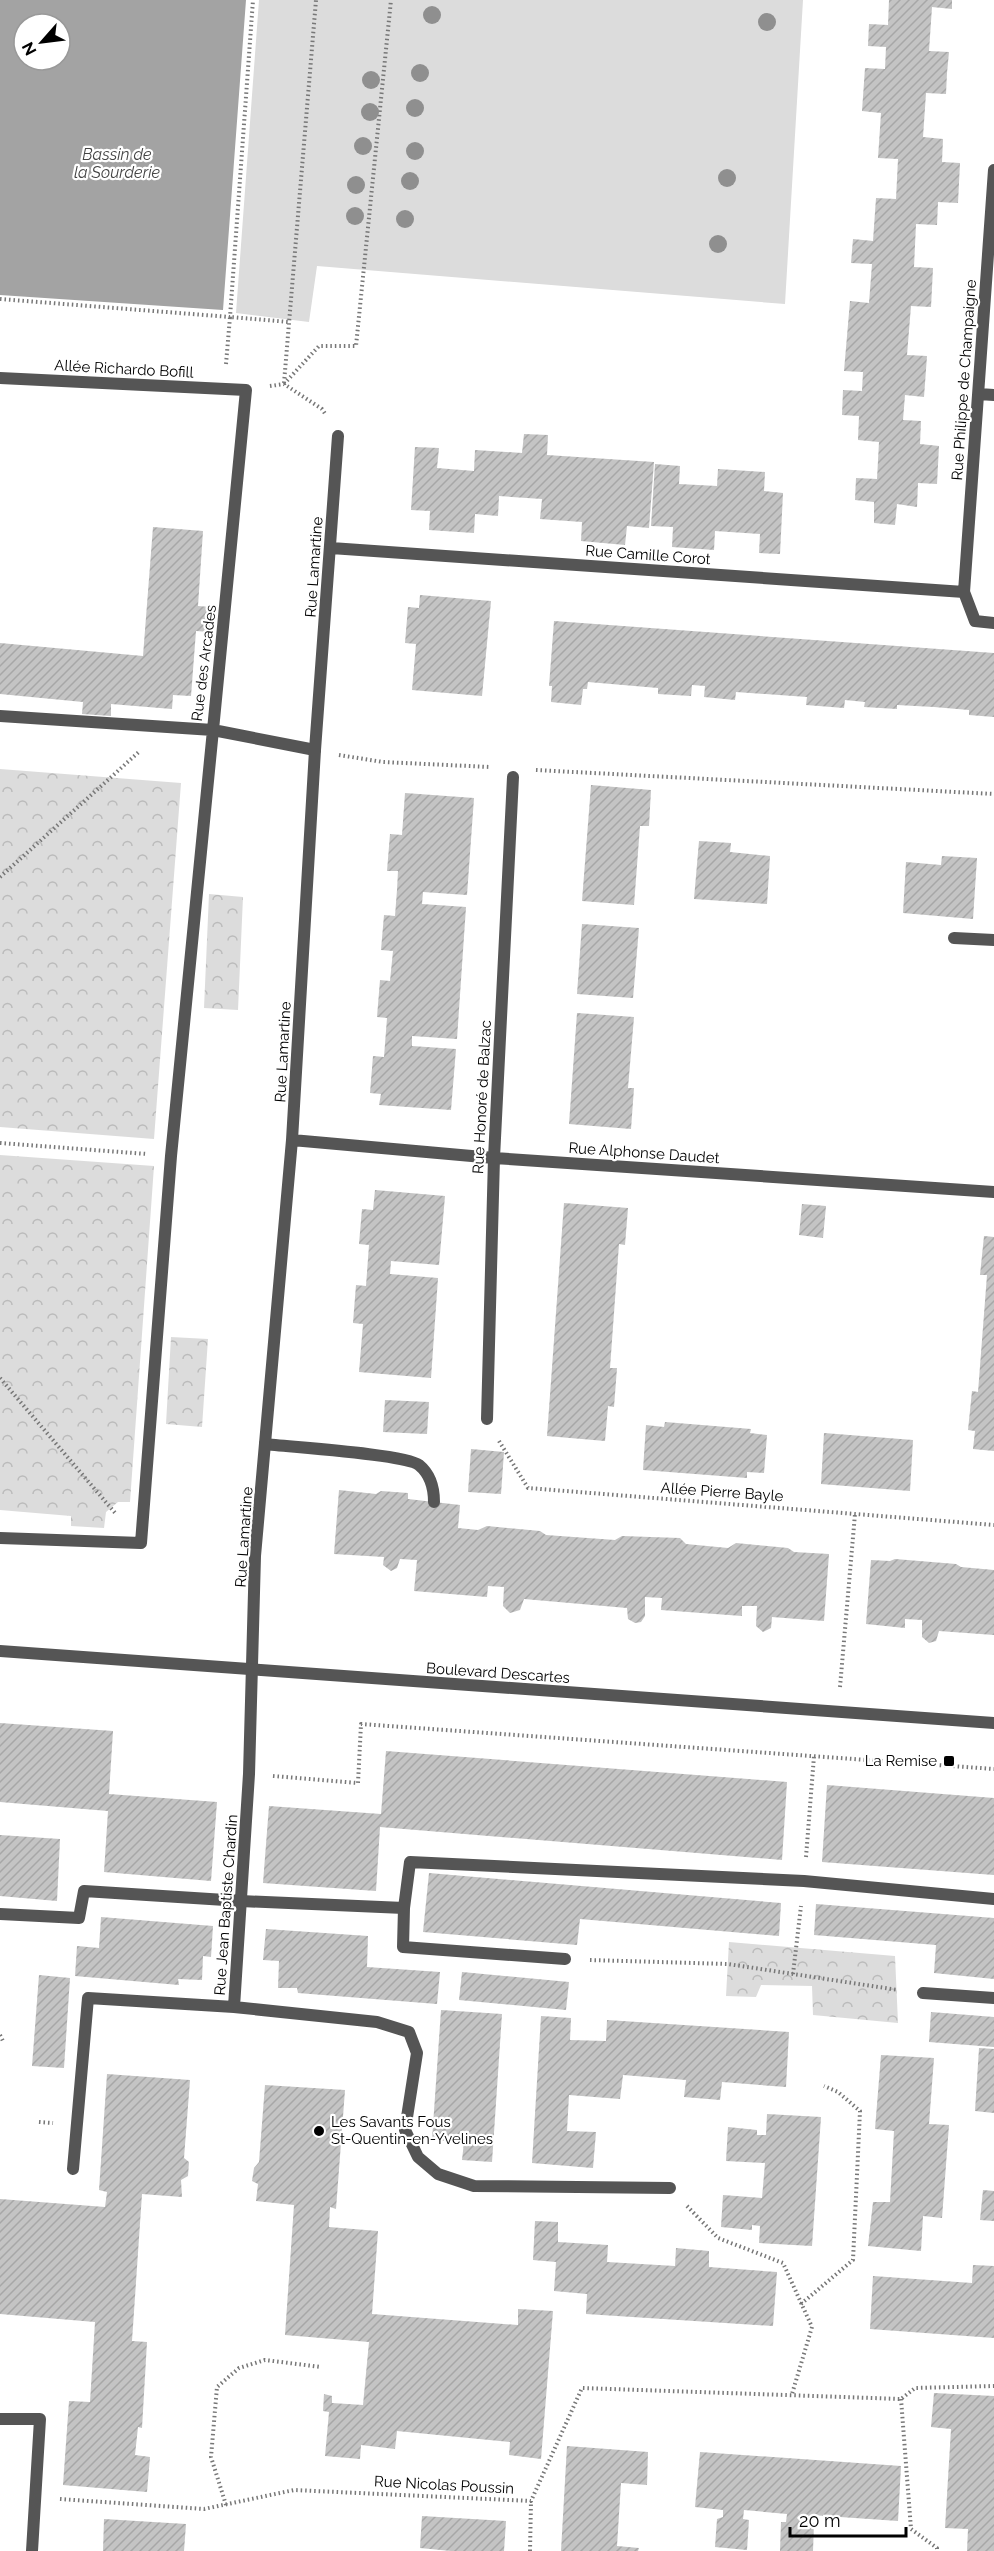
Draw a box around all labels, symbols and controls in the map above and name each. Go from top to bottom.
north arrow [12,12,72,72]
text: N [18,39,40,59]
water label: Bassin de la Sourderie [74,145,161,182]
street label: Rue Philippe de Champaigne [948,279,980,481]
street label: Allée Richardo Bofill [54,356,195,382]
street label: Rue Lamartine [301,516,327,618]
street label: Rue Camille Corot [585,542,711,568]
street label: Rue des Arcades [188,604,220,722]
street label: Rue Lamartine [271,1001,295,1103]
street label: Rue Honoré de Balzac [469,1019,495,1175]
street label: Rue Alphonse Daudet [568,1139,720,1167]
street label: Allée Pierre Bayle [660,1479,784,1505]
street label: Rue Lamartine [231,1486,257,1588]
street label: Boulevard Descartes [426,1659,570,1687]
place label: La Remise [865,1752,937,1770]
marker: La Remise [942,1754,956,1768]
street label: Rue Jean Baptiste Chardin [211,1814,241,1996]
place label: Les Savants Fous St-Quentin-en-Yvelines [331,2113,493,2148]
marker: Les Savants Fous St-Quentin-en-Yvelines [312,2124,326,2138]
street label: Rue Nicolas Poussin [374,2472,514,2498]
scale bar [790,2500,906,2538]
text: 20 m [799,2510,841,2531]

